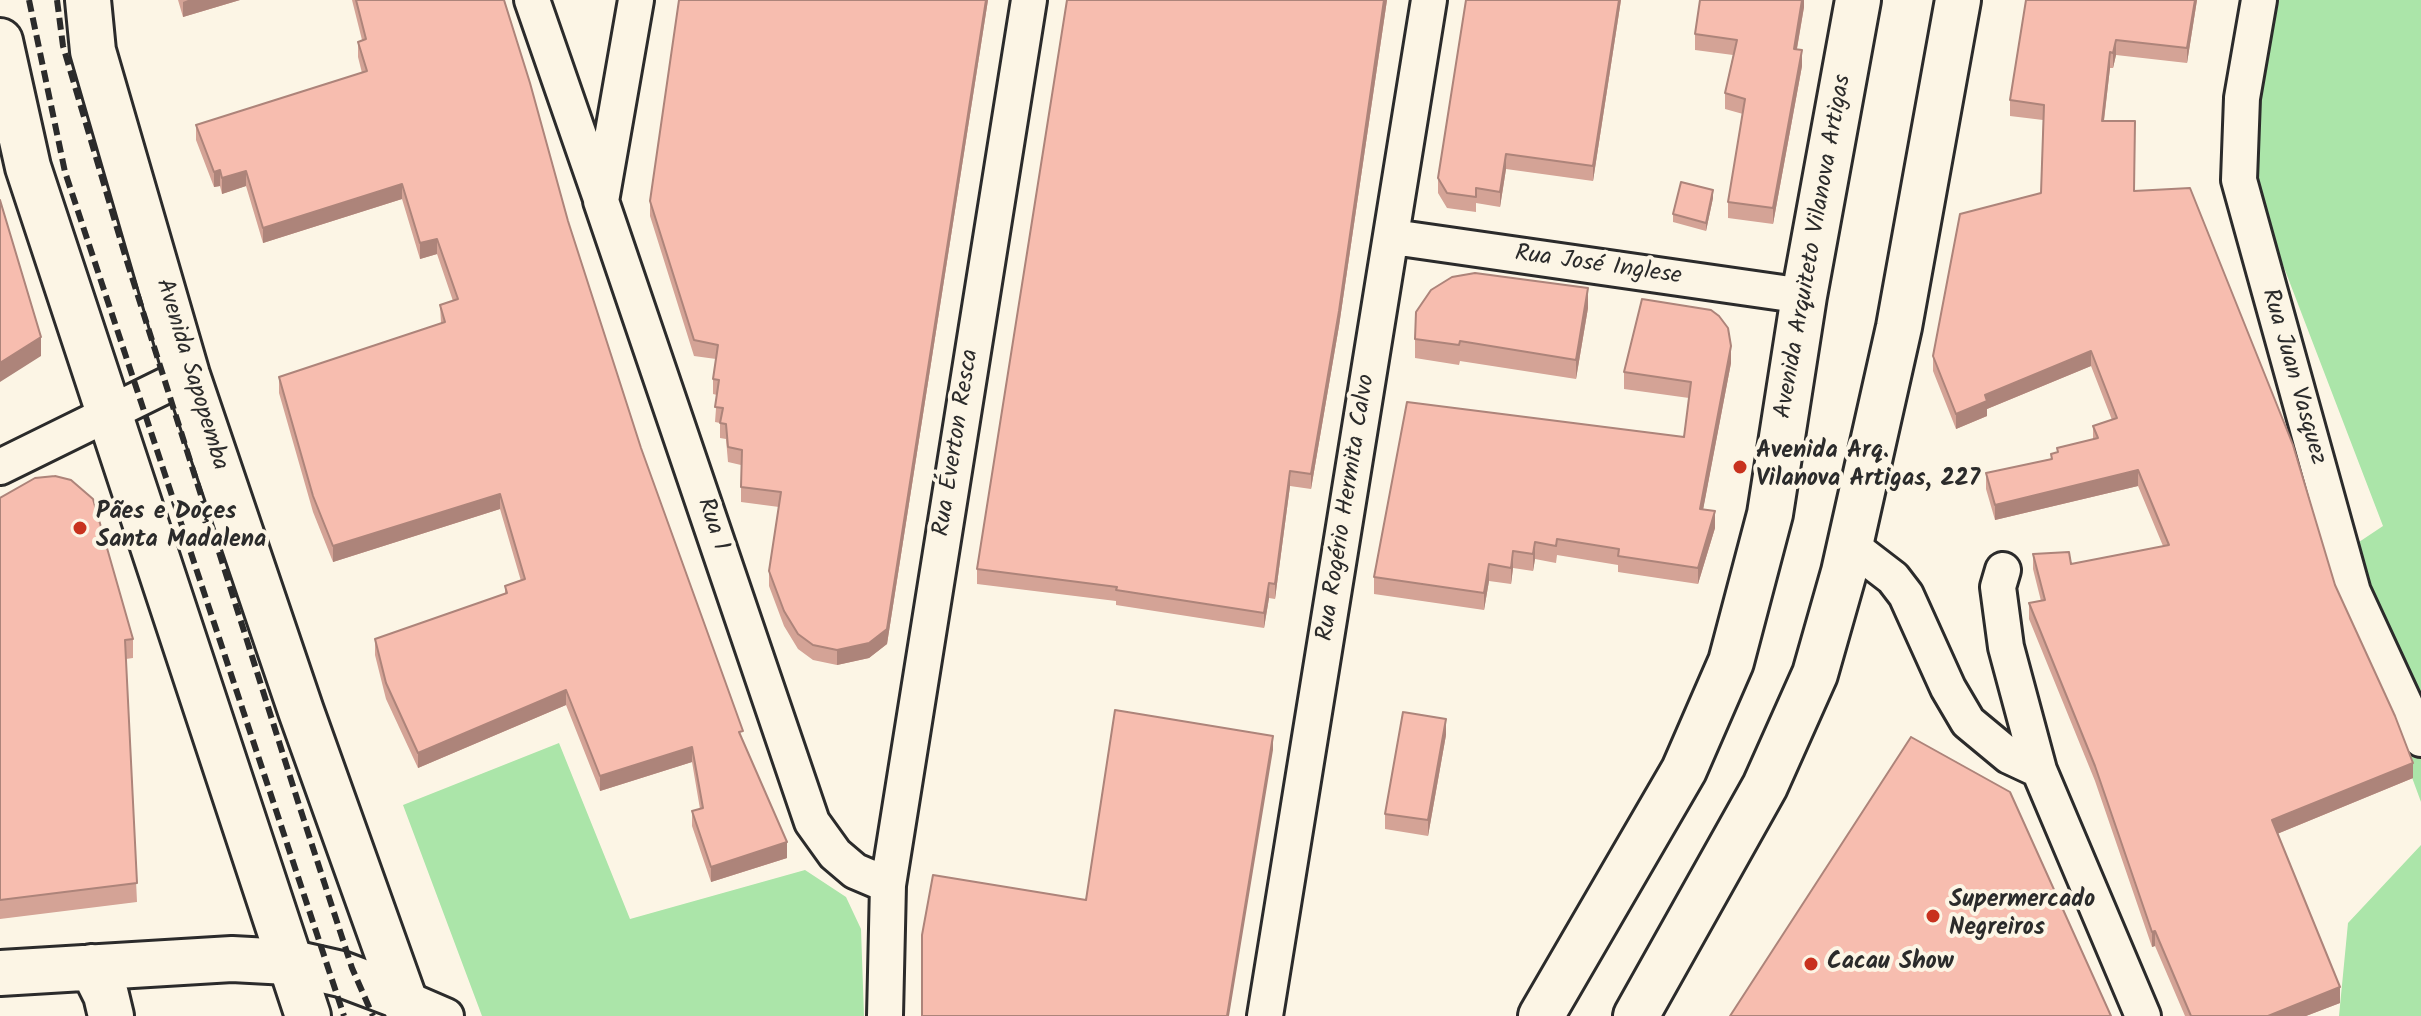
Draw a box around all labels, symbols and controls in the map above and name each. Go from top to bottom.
street label: Avenida Arquiteto Vilanova Artigas [1771,73,1859,421]
street label: Rua José Inglese [1513,241,1683,293]
street label: Avenida Sapopemba [147,276,233,474]
street label: Rua Juan Vasquez [2253,286,2331,468]
street label: Rua Éverton Resca [929,347,987,539]
street label: Rua Rogério Hermita Calvo [1313,373,1383,643]
place label: Avenida Arq. Vilanova Artigas, 227 [1756,439,1980,495]
marker: Avenida Arq. Vilanova Artigas, 227 [1731,458,1749,476]
street label: Rua 1 [689,495,733,555]
place label: Pães e Doçes Santa Madalena [96,500,266,556]
marker: Pães e Doçes Santa Madalena [71,519,89,537]
place label: Supermercado Negreiros [1949,888,2095,944]
marker: Supermercado Negreiros [1924,907,1942,925]
place label: Cacau Show [1827,950,1954,978]
marker: Cacau Show [1802,955,1820,973]

